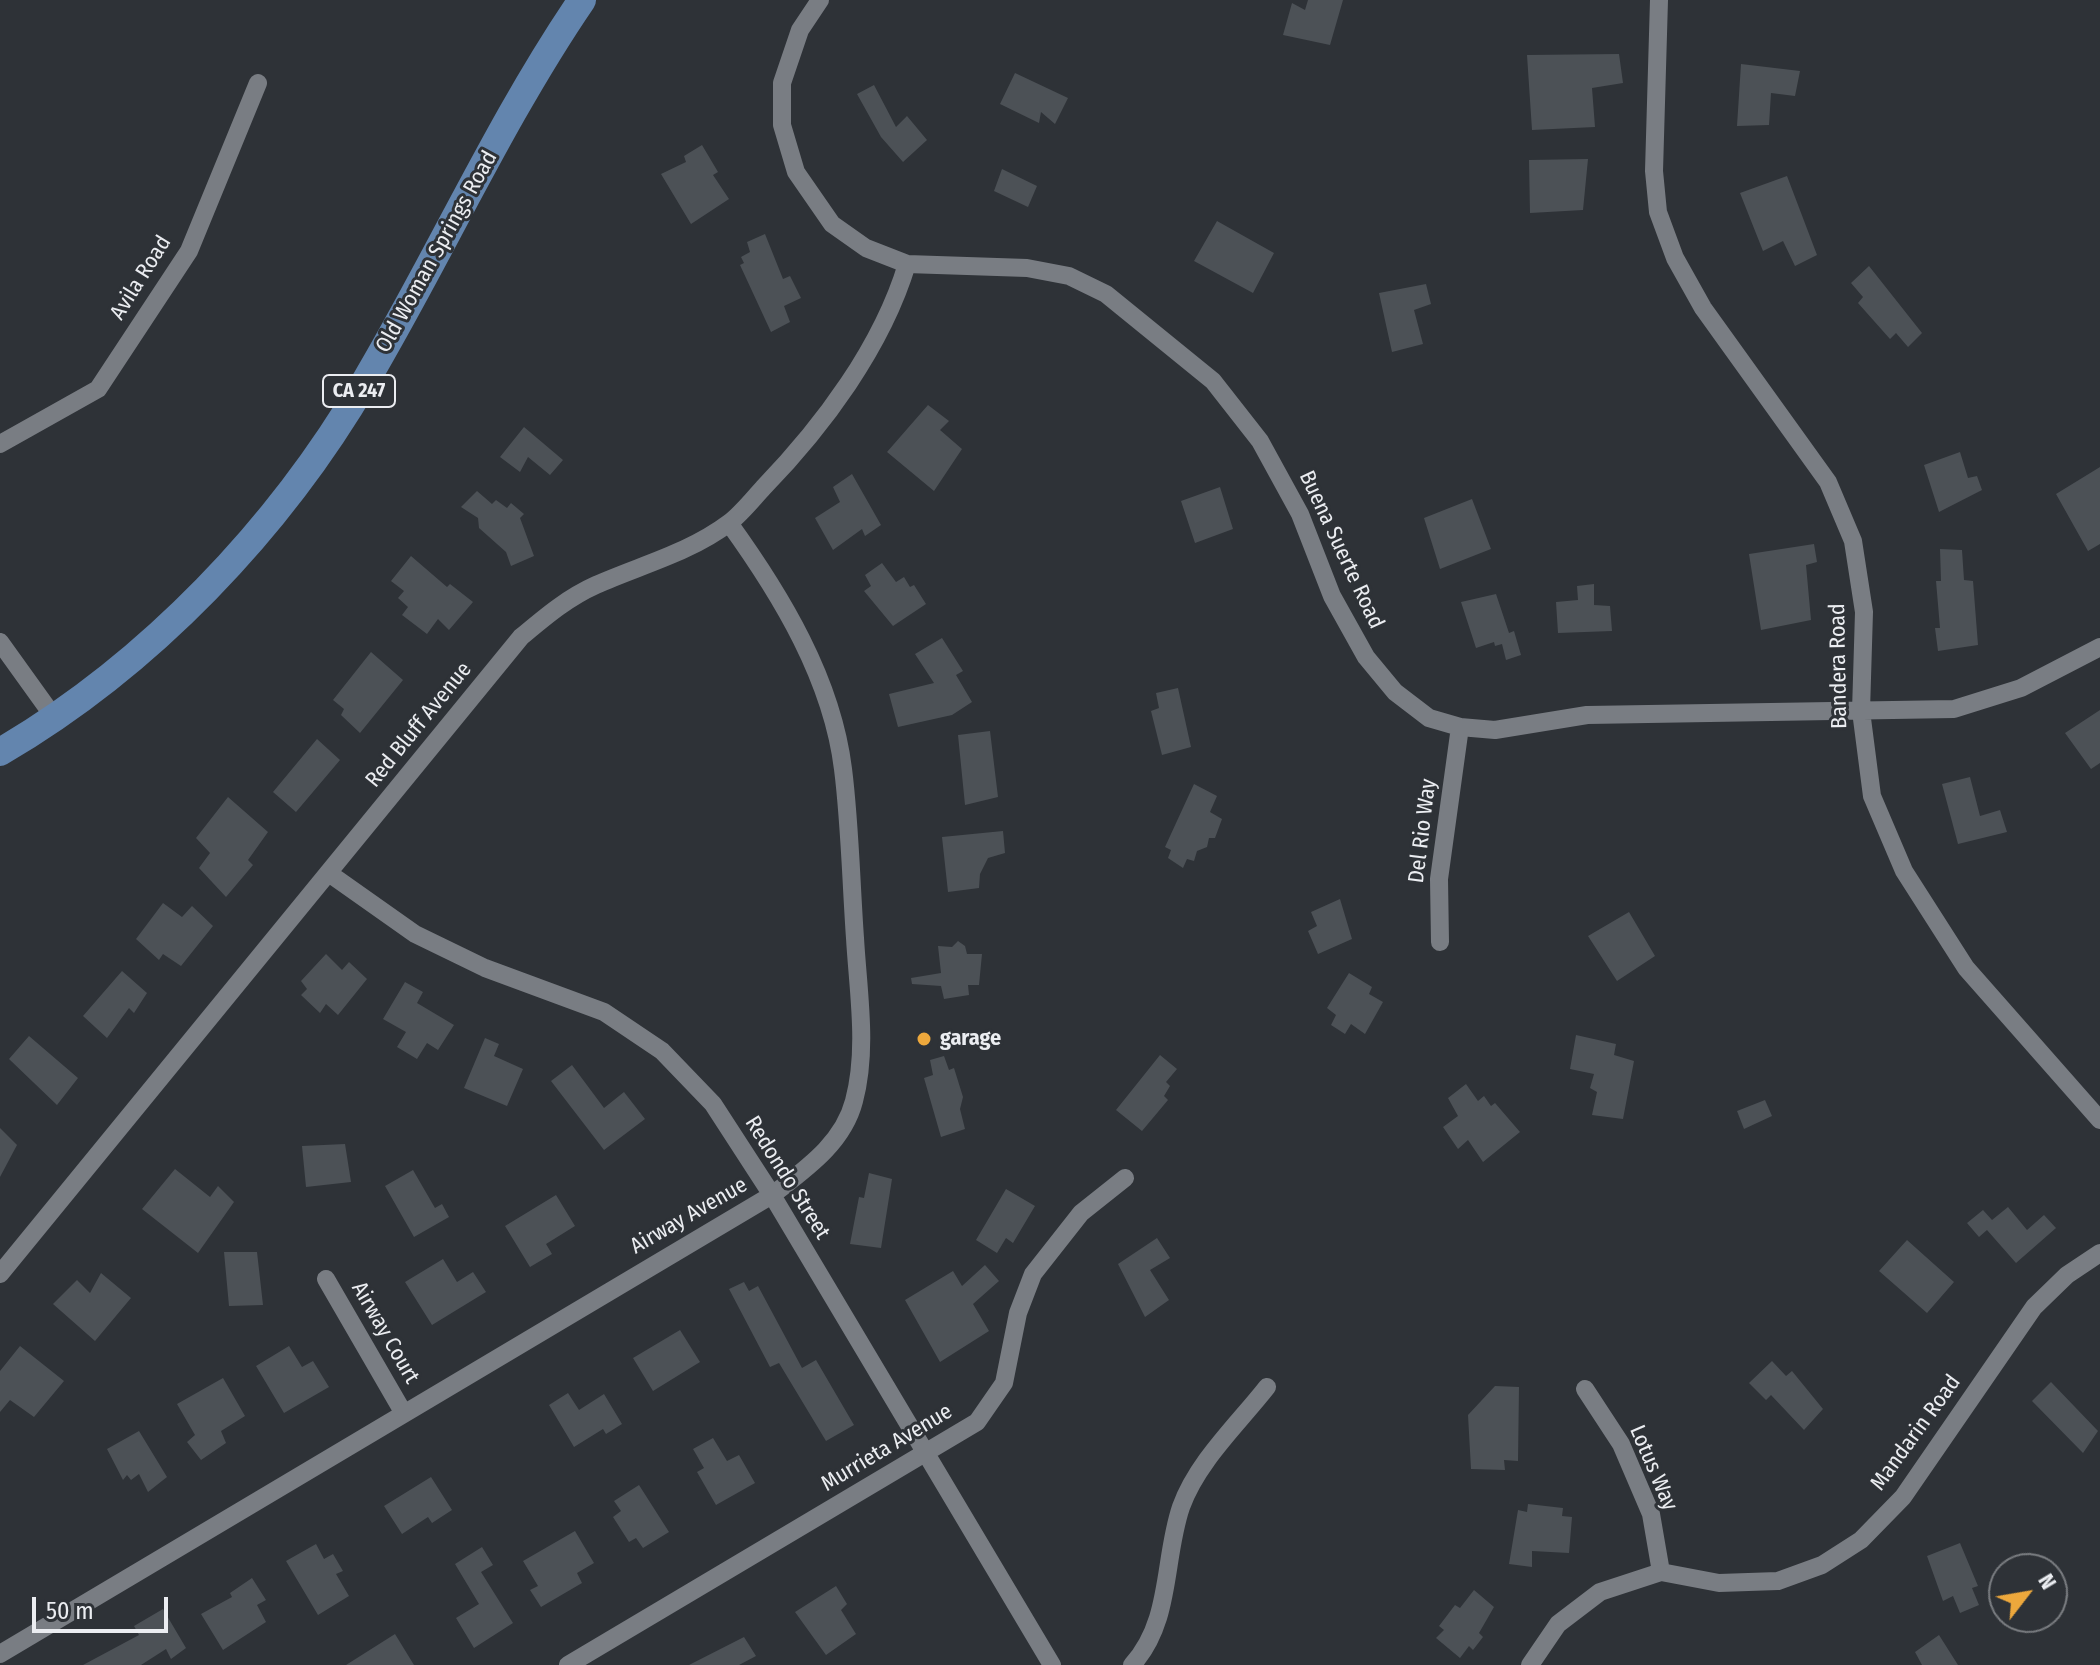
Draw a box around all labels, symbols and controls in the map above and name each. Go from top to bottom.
street label: Old Woman Springs Road [371,147,503,357]
street label: Avila Road [105,231,177,325]
road number: CA 247 [323,375,395,407]
street label: Buena Suerte Road [1293,467,1389,633]
street label: Bandera Road [1825,603,1853,729]
street label: Red Bluff Avenue [360,657,478,793]
street label: Del Rio Way [1404,777,1442,885]
place label: garage [940,1026,1001,1052]
marker: garage [915,1030,933,1048]
street label: Redondo Street [739,1112,835,1244]
street label: Airway Avenue [626,1172,752,1260]
street label: Airway Court [345,1277,425,1389]
street label: Mandarin Road [1865,1370,1967,1496]
street label: Murrieta Avenue [817,1399,957,1497]
street label: Lotus Way [1623,1421,1683,1515]
north arrow [1988,1553,2068,1633]
text: N [2032,1569,2062,1594]
scale bar [36,1581,172,1631]
text: 50 m [46,1597,94,1625]

